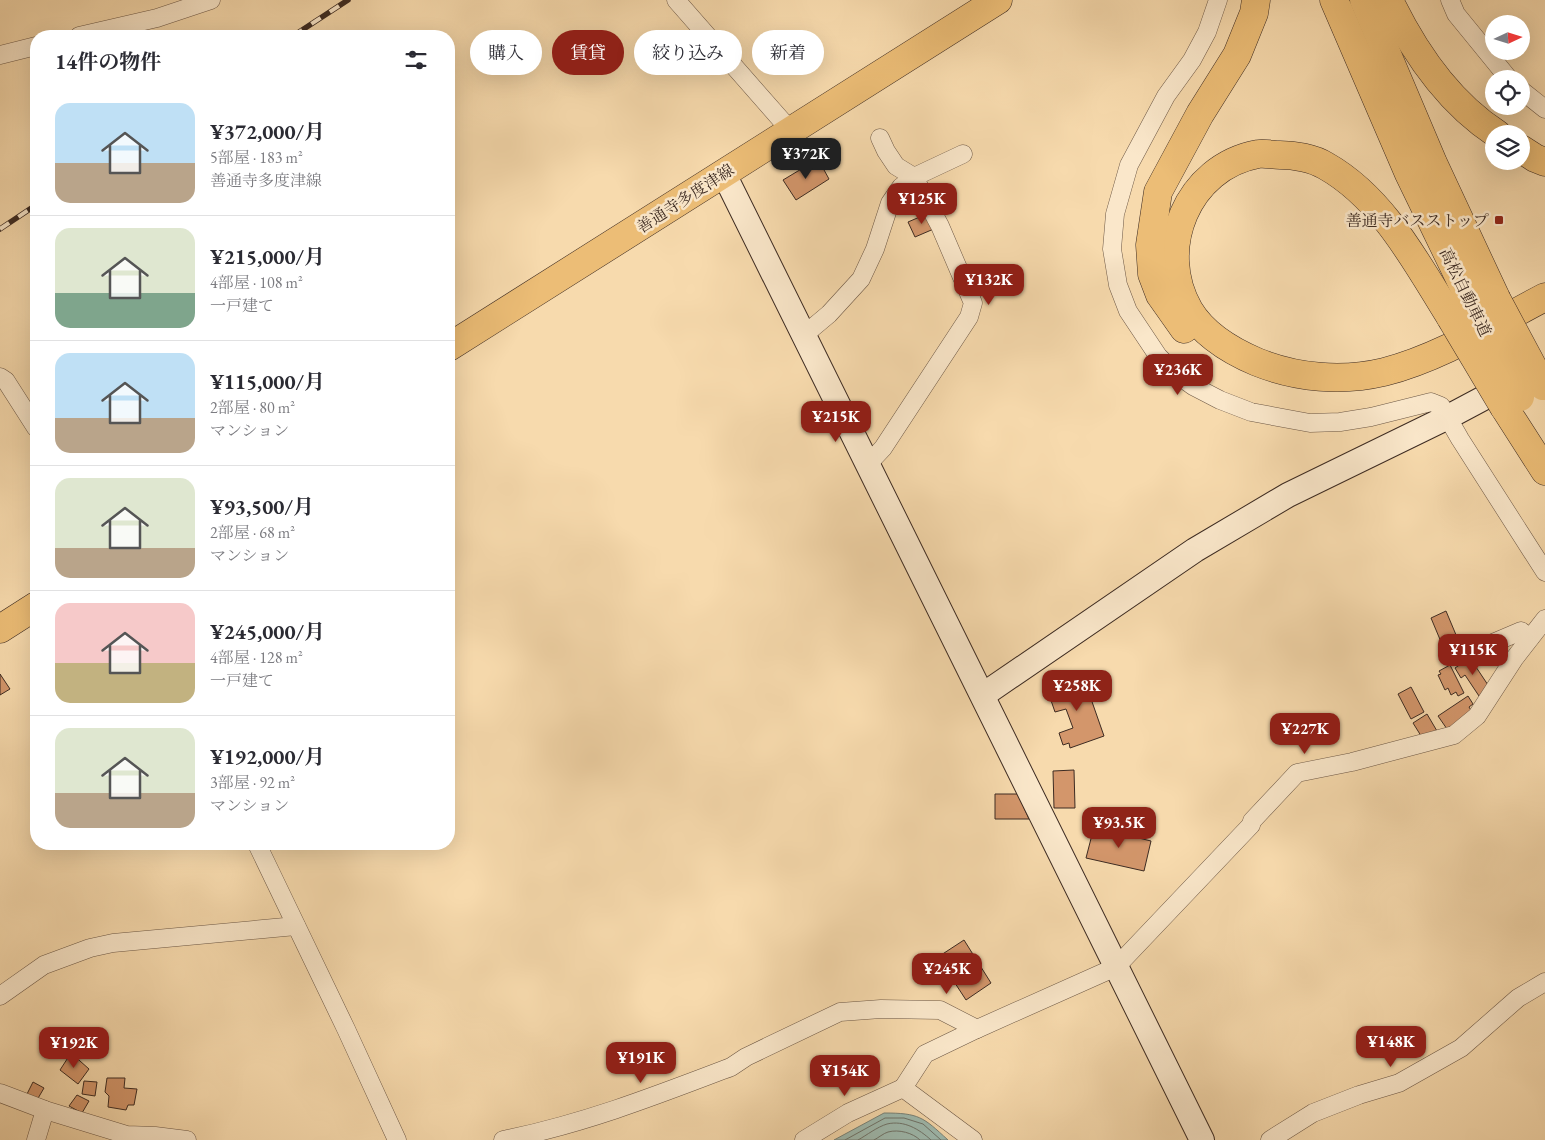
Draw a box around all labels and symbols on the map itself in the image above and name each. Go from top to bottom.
north arrow [1485,15,1530,60]
pin: ¥372K [771,138,841,180]
street label: 善通寺多度津線 [633,159,738,238]
pin: ¥125K [887,182,957,225]
place label: 善通寺バスストップ [1345,210,1489,231]
marker: 善通寺バスストップ [1493,214,1505,226]
street label: 高松自動車道 [1435,244,1496,340]
pin: ¥132K [954,264,1024,306]
pin: ¥236K [1143,354,1213,396]
pin: ¥215K [801,400,871,443]
pin: ¥115K [1438,634,1508,676]
pin: ¥258K [1042,670,1112,712]
pin: ¥227K [1270,712,1340,755]
pin: ¥93.5K [1078,806,1160,849]
pin: ¥245K [912,952,982,995]
pin: ¥192K [39,1026,109,1069]
pin: ¥148K [1356,1026,1426,1068]
pin: ¥191K [606,1042,676,1084]
pin: ¥154K [810,1054,880,1097]

